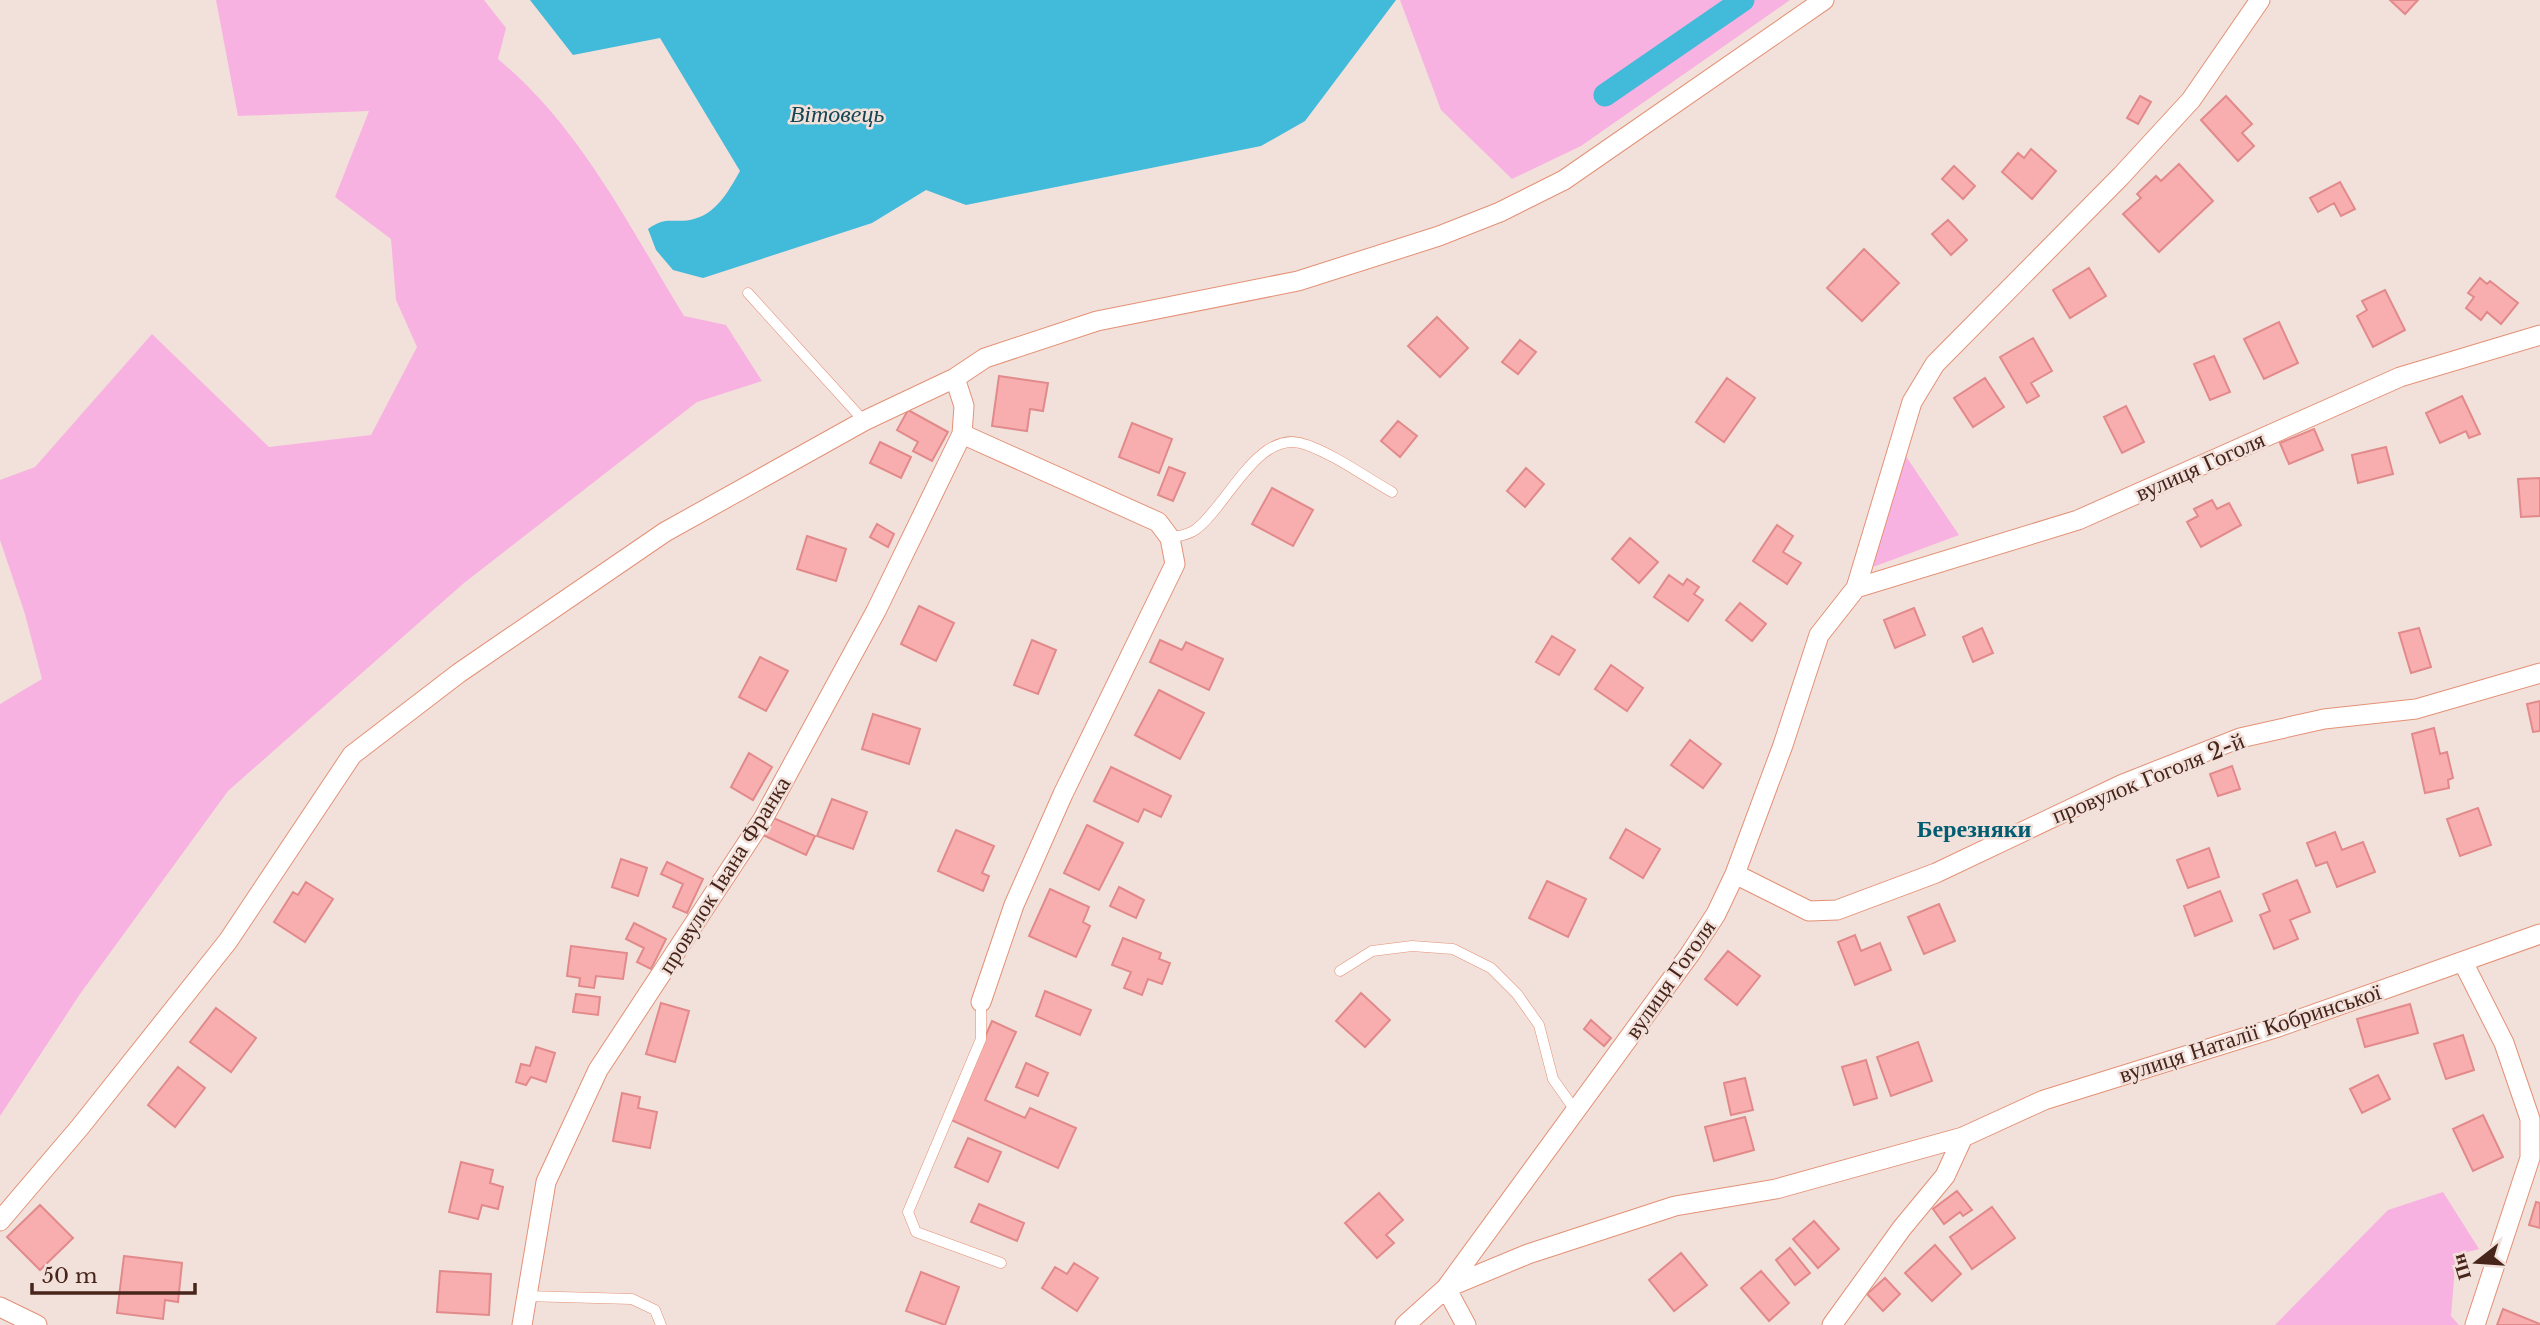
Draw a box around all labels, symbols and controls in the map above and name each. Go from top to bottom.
water label: Вітовець [790,99,884,128]
street label: вулиця Гоголя [2131,425,2269,507]
street label: провулок Гоголя 2-й [2048,727,2248,829]
street label: провулок Івана Франка [652,771,796,979]
district label: Березняки [1917,814,2031,843]
street label: вулиця Гоголя [1619,914,1721,1044]
street label: вулиця Наталії Кобринської [2115,977,2385,1089]
north arrow [2442,1227,2512,1297]
text: Пн [2446,1251,2476,1282]
scale bar [32,1252,194,1296]
text: 50 m [42,1263,98,1289]

